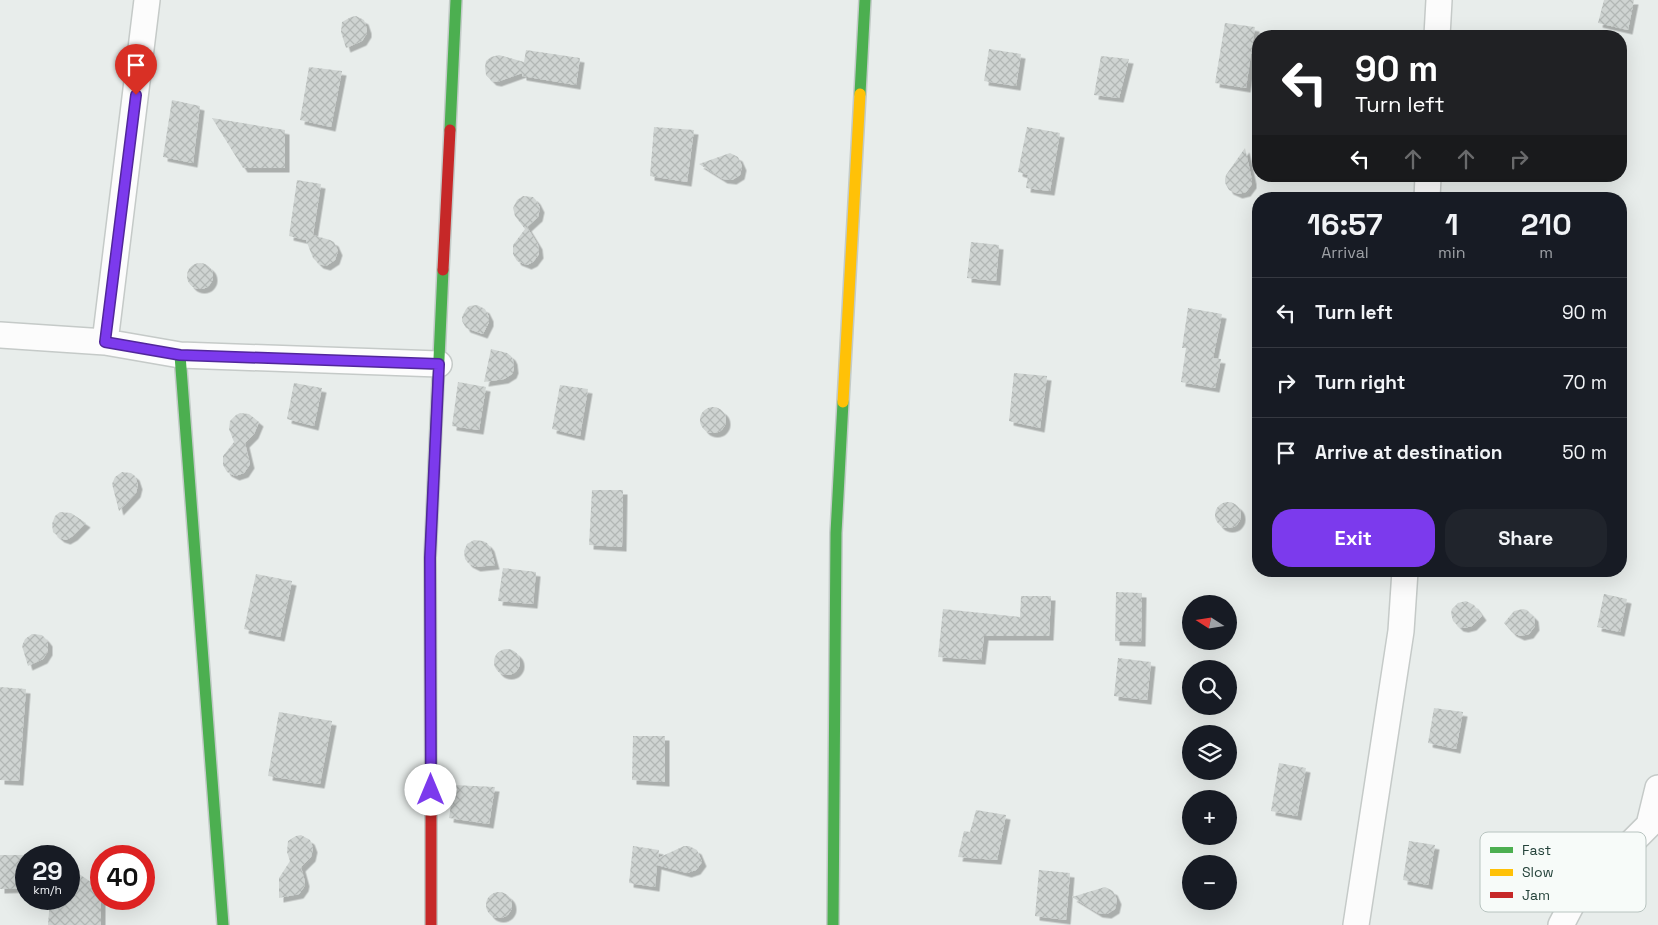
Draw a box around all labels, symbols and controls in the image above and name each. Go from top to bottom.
pin [115,44,157,95]
text: 90 m [1355,47,1438,91]
icon: left [1272,50,1337,115]
icon: arrive [122,51,150,79]
text: Turn left [1355,90,1445,118]
icon: left [1346,145,1374,173]
icon: ahead [1399,145,1427,173]
icon: ahead [1452,145,1480,173]
icon: right [1505,145,1533,173]
text: 16:57 [1307,205,1383,244]
text: 1 [1445,205,1459,244]
text: 210 [1521,205,1572,244]
text: Arrival [1321,242,1369,263]
text: min [1438,242,1465,263]
text: m [1539,242,1553,263]
icon: left [1272,299,1300,327]
text: Turn left [1315,300,1393,325]
text: 90 m [1562,300,1607,325]
icon: right [1272,369,1300,397]
text: Turn right [1315,370,1405,395]
text: 70 m [1563,370,1607,395]
icon: arrive [1272,439,1300,467]
text: Arrive at destination [1315,440,1503,465]
text: 50 m [1562,440,1607,465]
button: Exit [1272,509,1435,567]
button: Share [1445,509,1607,567]
north arrow [1182,595,1238,650]
map controls [1182,595,1237,910]
button: search [1182,660,1237,715]
button: layers [1182,725,1237,780]
position arrow [404,763,456,815]
button: + [1182,790,1237,845]
legend [1480,832,1646,912]
text: Fast [1522,841,1551,859]
speed limit sign: 40 [90,845,155,910]
text: 29 [32,855,63,887]
button: − [1182,855,1237,910]
text: Slow [1522,863,1554,881]
text: km/h [33,882,62,898]
text: Jam [1522,886,1550,904]

